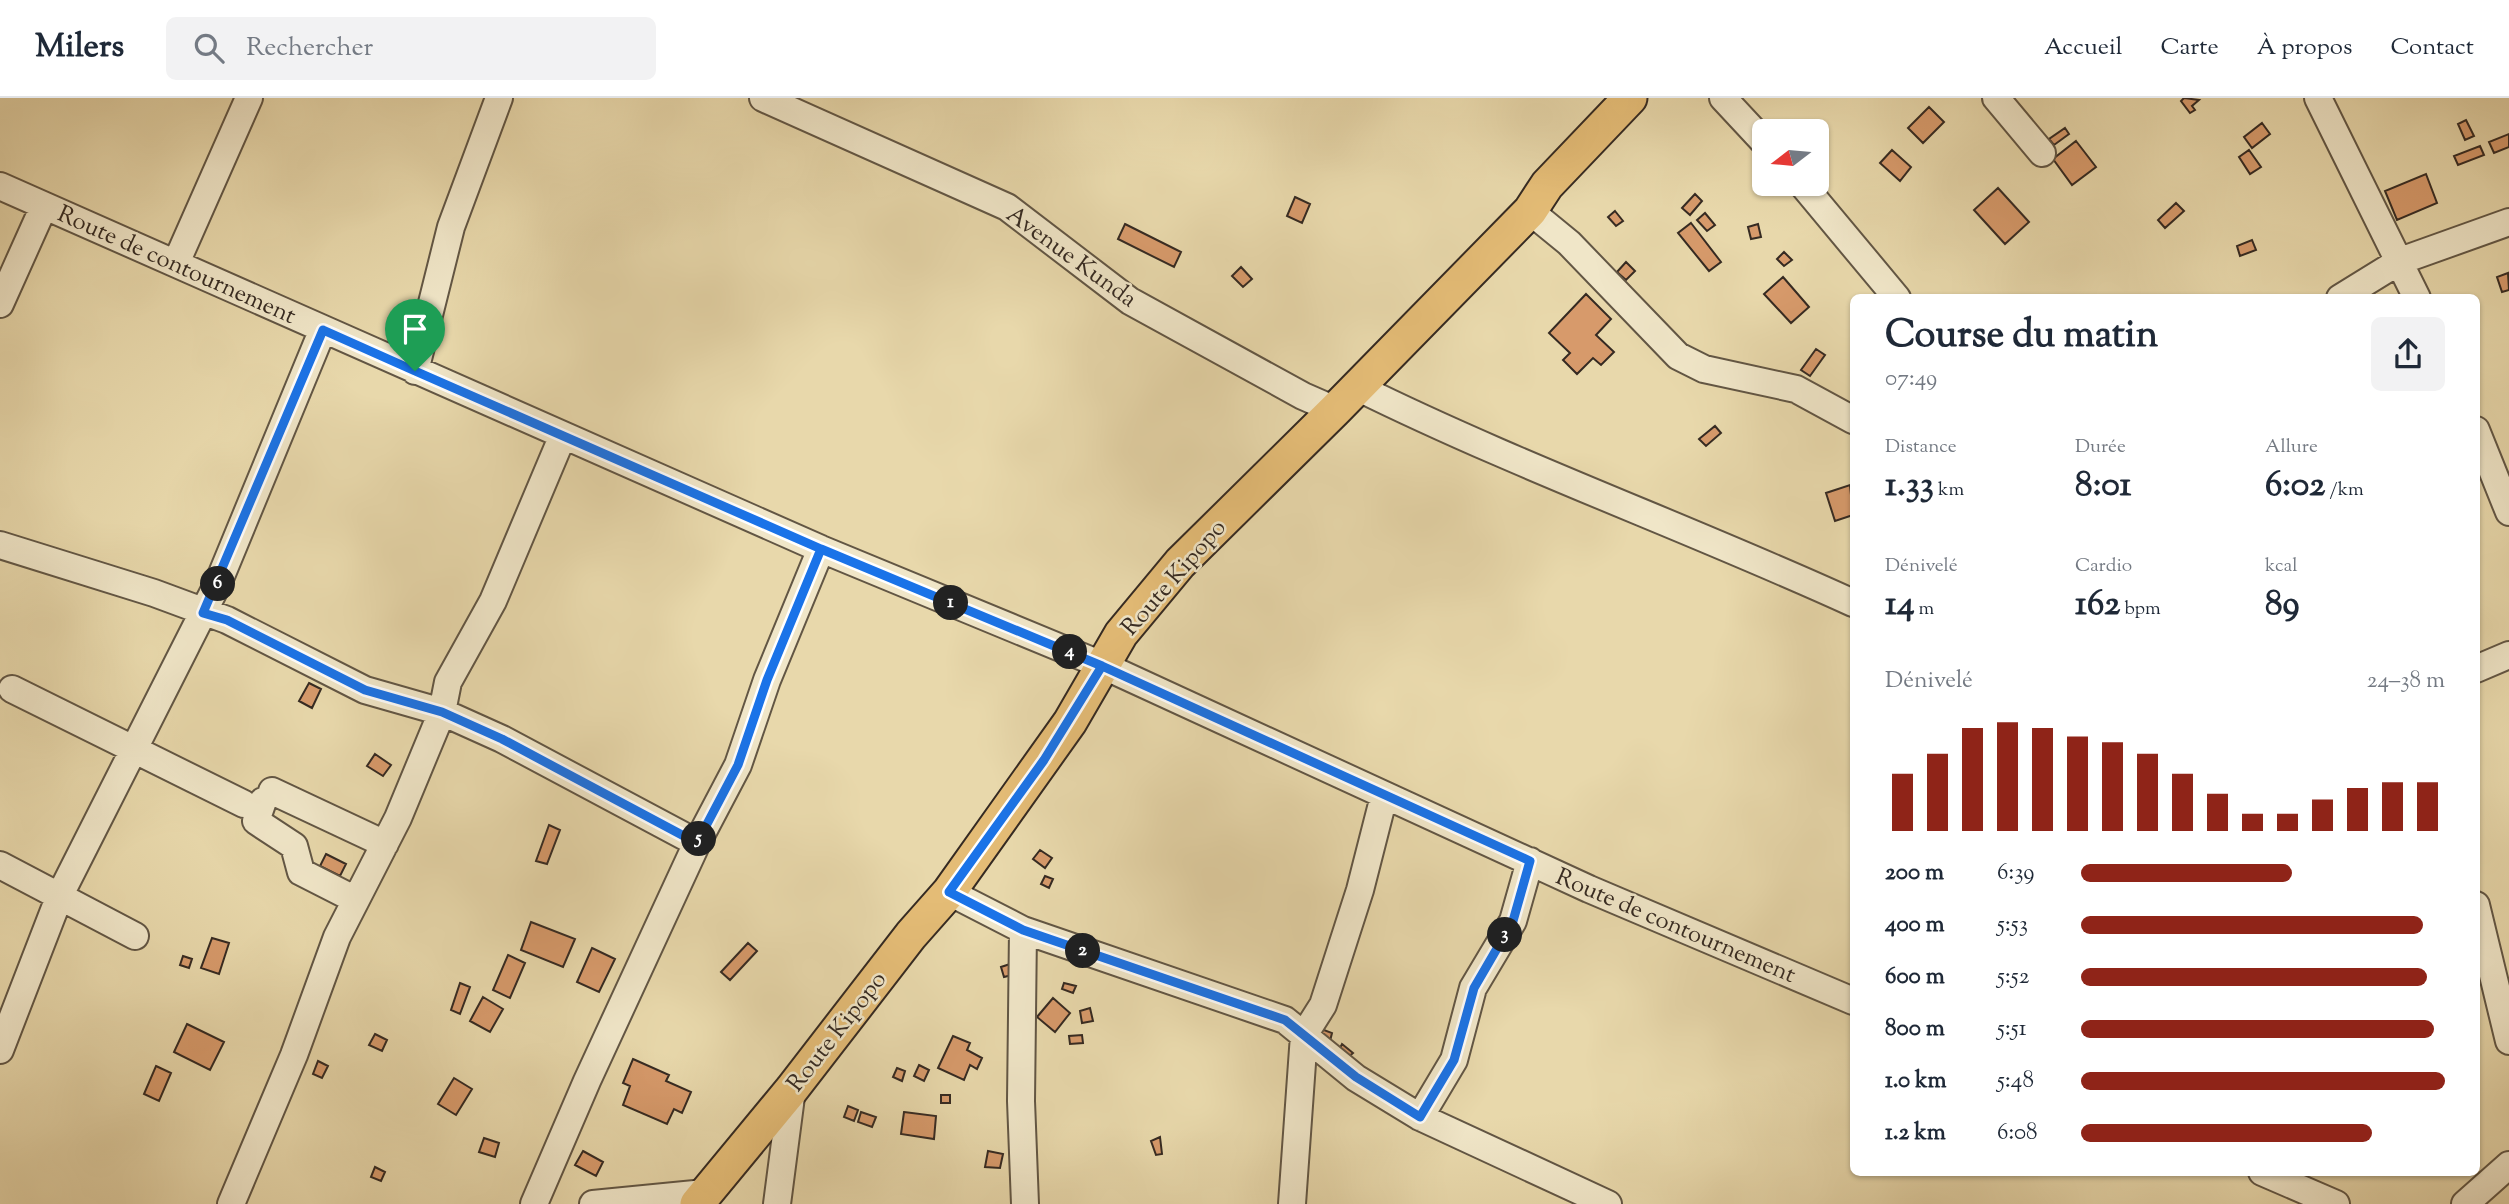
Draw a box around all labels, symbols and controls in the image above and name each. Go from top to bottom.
search box [166,17,656,80]
text: Milers [35,24,124,72]
icon: search [190,29,228,67]
text: Rechercher [246,30,373,67]
text: Accueil [2044,31,2123,65]
text: Carte [2161,31,2219,65]
text: À propos [2257,31,2352,65]
text: Contact [2390,31,2474,65]
north arrow [1752,119,1829,196]
map controls [1752,119,1829,196]
street label: Route de contournement [52,198,301,334]
street label: Avenue Kunda [998,199,1143,317]
pin [385,299,445,371]
icon: arrive [396,310,434,348]
text: Course du matin [1885,310,2158,364]
button: share [2371,317,2445,391]
text: 07:49 [1885,363,1937,396]
text: Distance [1885,434,1957,461]
text: Durée [2075,434,2126,461]
text: Allure [2265,434,2318,461]
text: 1.33 [1885,461,1934,512]
text: 8:01 [2075,461,2131,512]
text: 6:02 [2265,461,2325,512]
text: km [1934,477,1964,504]
text: /km [2325,477,2364,504]
street label: Route Kipopo [1114,513,1235,644]
text: Dénivelé [1885,553,1958,580]
text: Cardio [2075,553,2132,580]
text: kcal [2265,553,2298,580]
pin: 6 [200,566,235,602]
text: 6 [213,570,222,597]
text: 14 [1885,580,1915,631]
text: 162 [2075,580,2120,631]
text: 89 [2265,580,2300,631]
pin: 1 [934,586,968,620]
text: 1 [947,589,954,616]
text: m [1915,596,1934,623]
text: bpm [2120,596,2161,623]
pin: 4 [1052,634,1088,670]
text: 4 [1065,638,1074,665]
text: Dénivelé [1885,665,1973,698]
text: 24–38 m [2367,665,2445,698]
pin: 5 [682,822,716,856]
text: 5 [695,825,702,852]
text: 200 m [1885,857,1944,890]
text: 6:39 [1997,857,2034,890]
street label: Route de contournement [1550,861,1800,993]
text: 400 m [1885,909,1945,942]
text: 5:53 [1997,909,2028,942]
pin: 3 [1488,918,1522,952]
text: 3 [1501,921,1508,948]
pin: 2 [1066,934,1100,968]
text: 2 [1078,937,1087,964]
text: 600 m [1885,961,1945,994]
text: 5:52 [1997,961,2029,994]
street label: Route Kipopo [780,965,896,1100]
text: 800 m [1885,1013,1945,1046]
text: 5:51 [1997,1013,2027,1046]
text: 1.0 km [1885,1065,1947,1098]
text: 5:48 [1997,1065,2034,1098]
text: 1.2 km [1885,1117,1946,1150]
text: 6:08 [1997,1117,2038,1150]

